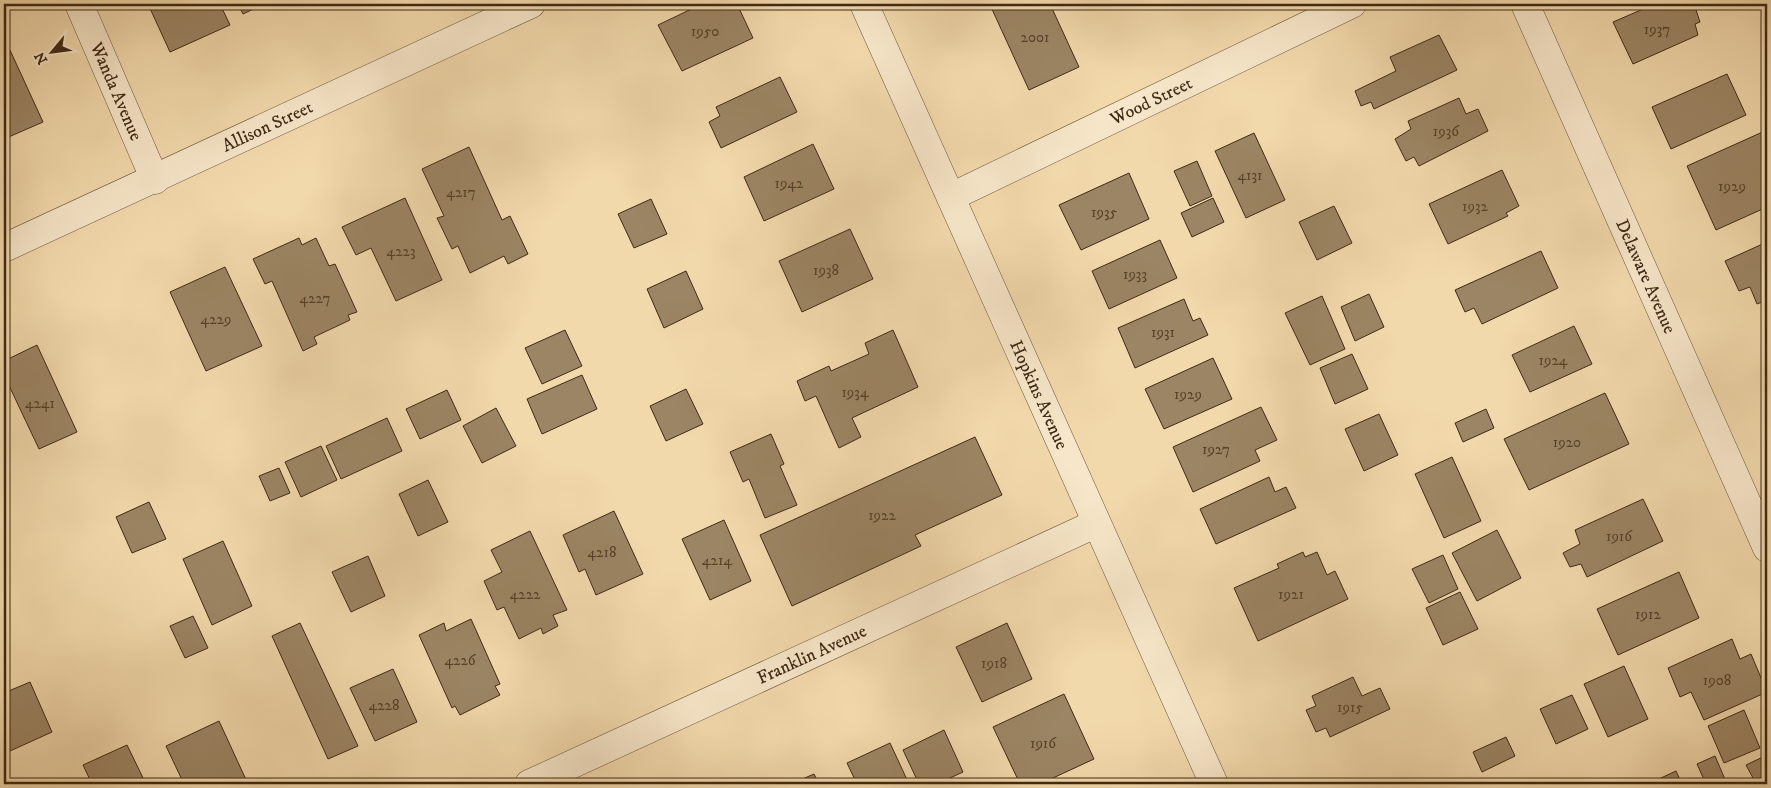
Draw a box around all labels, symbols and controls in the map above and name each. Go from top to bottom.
house number: 1937 [1644,20,1670,39]
house number: 1950 [691,22,719,41]
north arrow [28,28,78,78]
house number: 2001 [1021,28,1049,47]
street label: Wanda Avenue [84,38,147,144]
text: N [31,48,52,67]
street label: Wood Street [1106,72,1196,131]
street label: Allison Street [219,96,317,158]
house number: 1936 [1433,122,1460,141]
house number: 4131 [1237,166,1263,185]
house number: 1942 [775,174,804,193]
house number: 1929 [1718,177,1746,196]
house number: 4217 [446,183,476,202]
house number: 1932 [1462,197,1489,216]
house number: 1935 [1091,203,1118,222]
street label: Delaware Avenue [1610,216,1680,337]
house number: 4223 [387,242,415,261]
house number: 1938 [813,261,839,280]
house number: 1933 [1123,265,1147,284]
house number: 4227 [300,289,331,308]
house number: 4229 [201,310,231,329]
house number: 1931 [1151,323,1175,342]
street label: Hopkins Avenue [1004,337,1072,453]
house number: 1924 [1539,351,1568,370]
house number: 1934 [841,383,869,402]
house number: 1929 [1174,385,1202,404]
house number: 4241 [25,394,55,413]
house number: 1920 [1553,433,1581,452]
house number: 1927 [1202,440,1230,459]
house number: 1922 [868,506,896,525]
house number: 1916 [1606,527,1633,546]
house number: 4218 [587,543,617,562]
house number: 4214 [702,551,732,570]
house number: 4222 [510,585,541,604]
house number: 1921 [1278,585,1304,604]
house number: 1912 [1635,605,1662,624]
street label: Franklin Avenue [754,620,870,690]
house number: 4226 [444,651,477,670]
house number: 1918 [981,654,1007,673]
house number: 1908 [1703,671,1731,690]
house number: 4228 [369,696,399,715]
house number: 1915 [1337,698,1363,717]
house number: 1916 [1030,734,1057,753]

